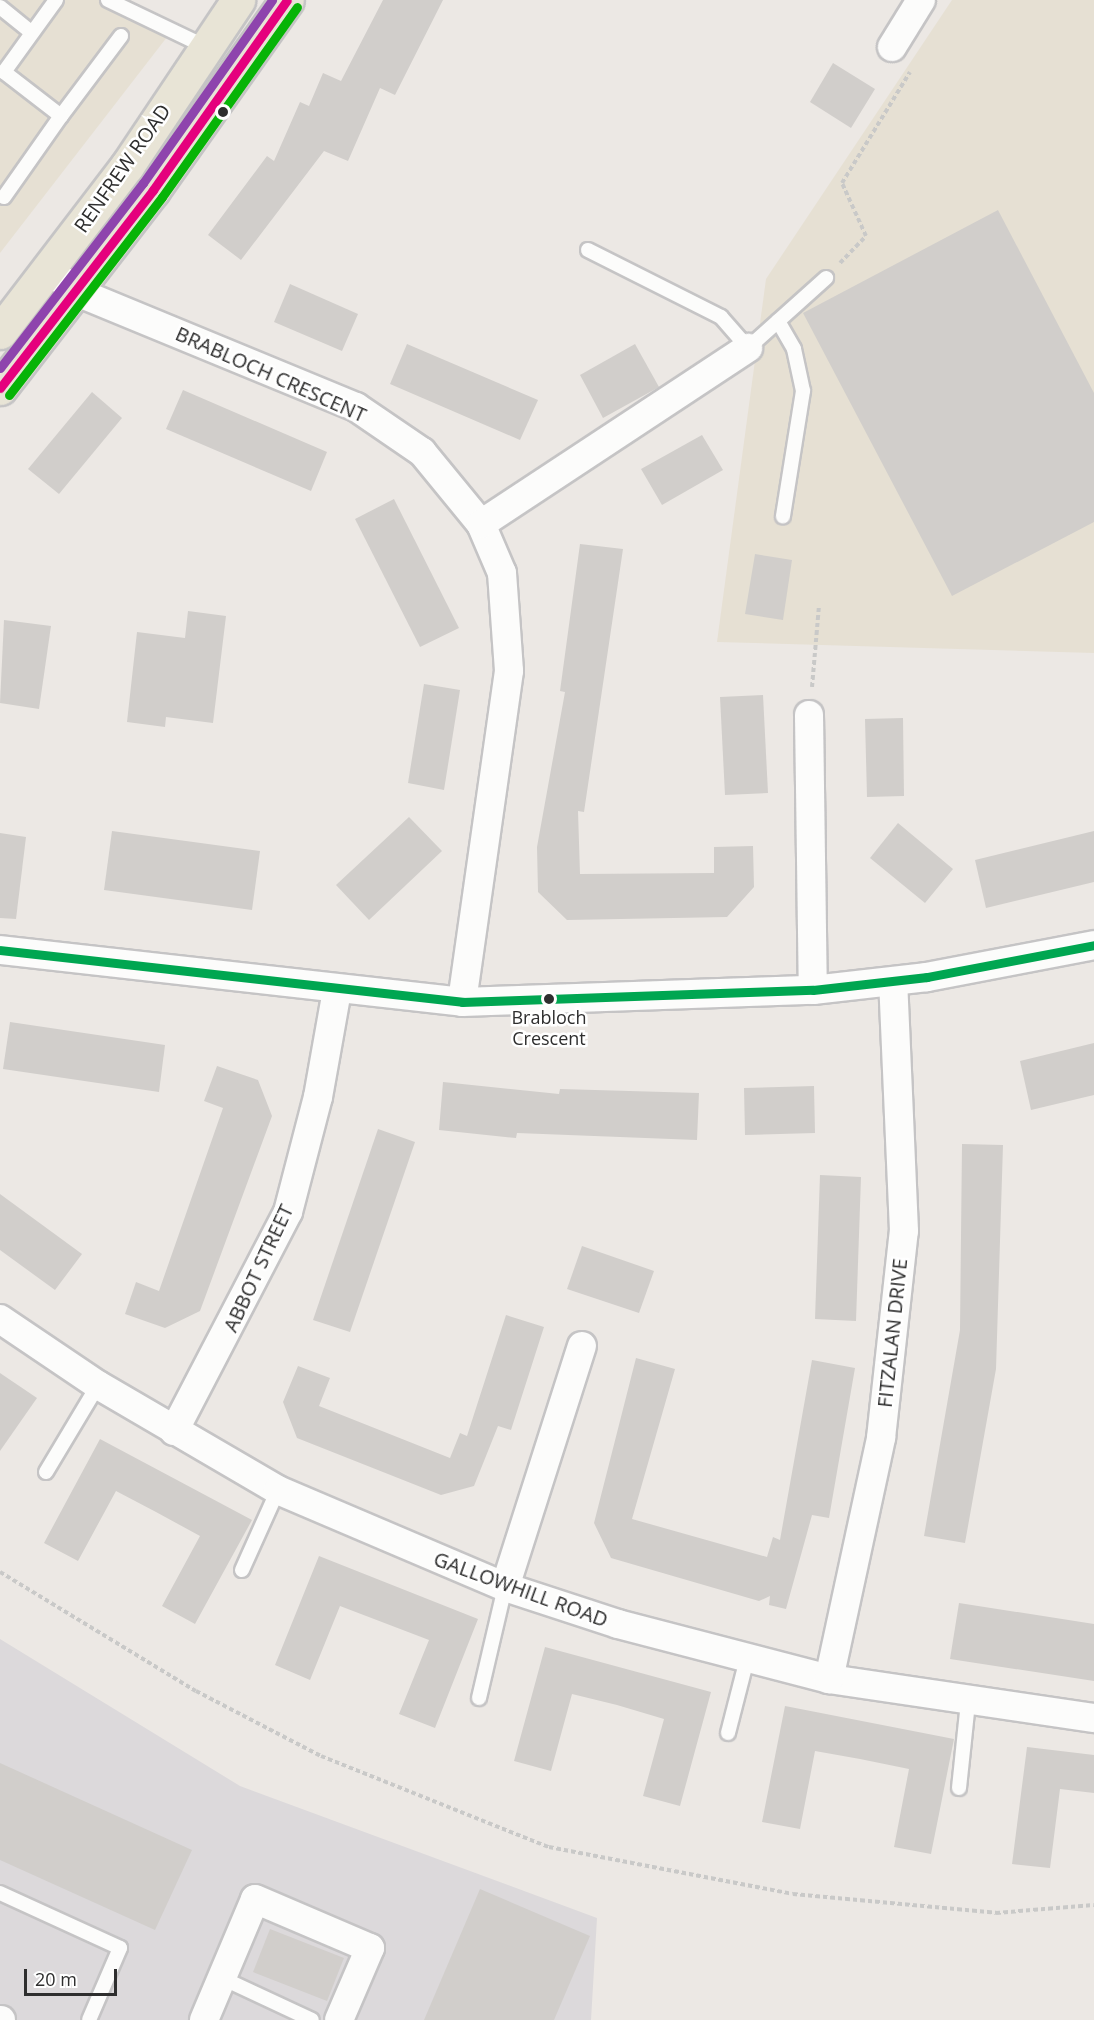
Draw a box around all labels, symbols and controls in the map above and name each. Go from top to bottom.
street label: RENFREW ROAD [69,99,175,237]
unlabelled marker [217,106,229,118]
street label: BRABLOCH CRESCENT [172,321,370,427]
marker: Brabloch Crescent [543,993,555,1005]
place label: Brabloch Crescent [511,1007,587,1050]
street label: ABBOT STREET [218,1200,298,1336]
street label: FITZALAN DRIVE [872,1257,912,1409]
street label: GALLOWHILL ROAD [431,1546,611,1632]
scale bar [27,1957,120,1995]
text: 20 m [35,1967,77,1991]

